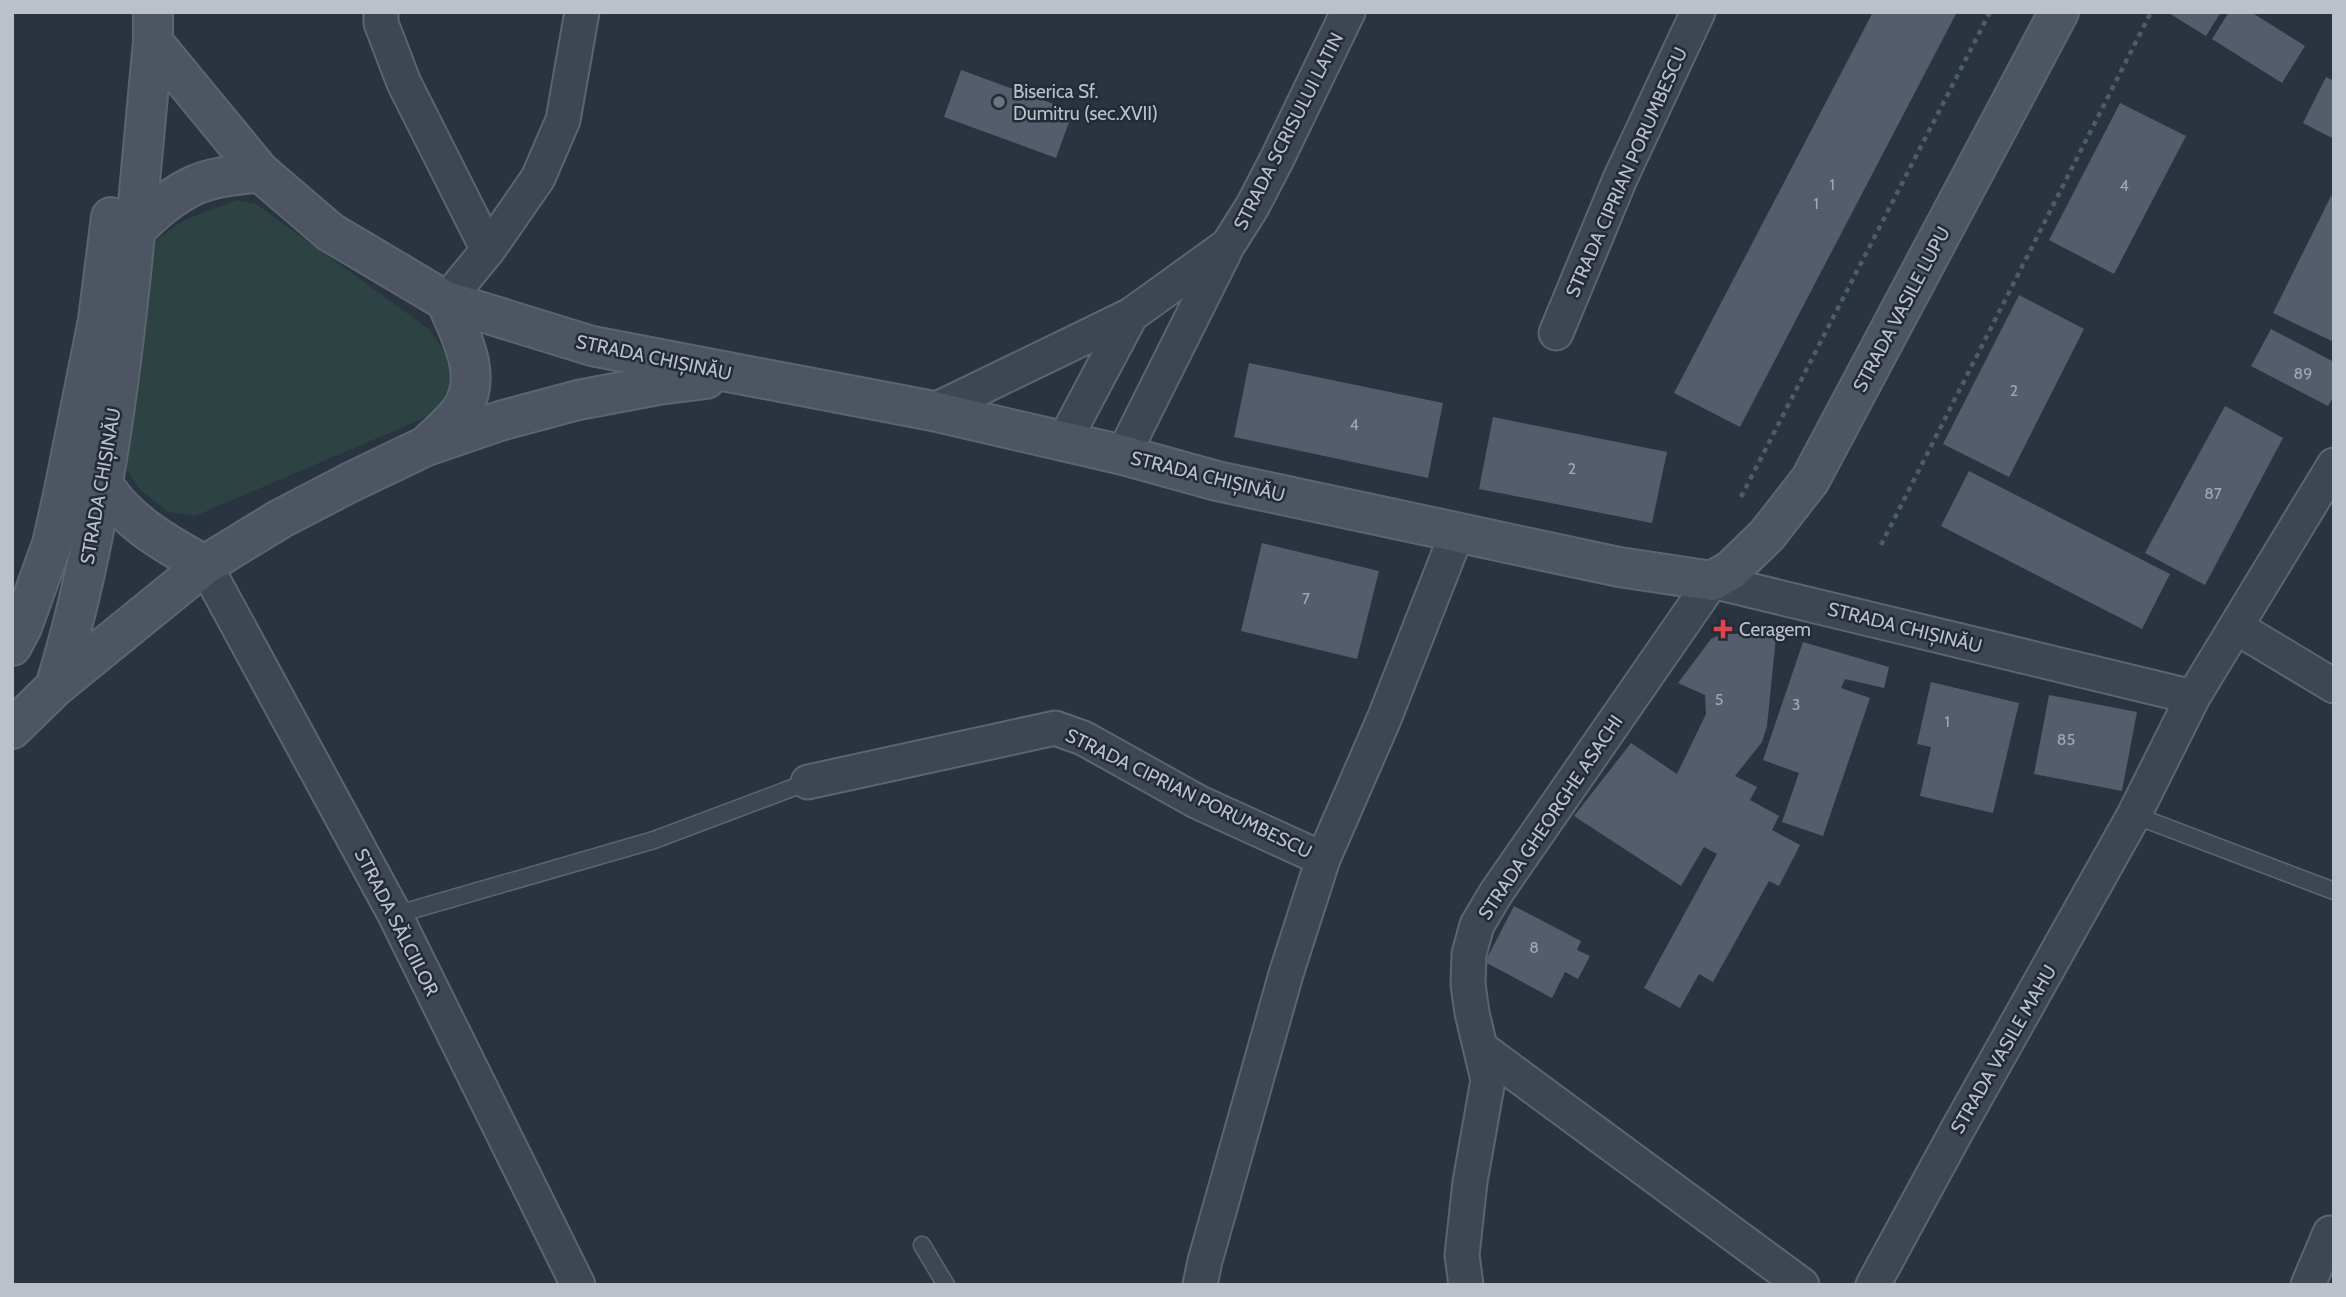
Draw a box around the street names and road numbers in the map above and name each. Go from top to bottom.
street label: STRADA SCRISULUI LATIN [1229,29,1348,234]
street label: STRADA CIPRIAN PORUMBESCU [1561,44,1692,301]
street label: STRADA VASILE LUPU [1848,223,1955,396]
street label: STRADA CHIȘINĂU [574,330,734,386]
street label: STRADA CHIȘINĂU [75,406,127,566]
street label: STRADA CHIȘINĂU [1128,446,1288,508]
street label: STRADA CHIȘINĂU [1825,597,1985,659]
street label: STRADA GHEORGHE ASACHI [1473,711,1628,924]
street label: STRADA CIPRIAN PORUMBESCU [1062,724,1316,863]
street label: STRADA SĂLCIILOR [349,845,444,1000]
street label: STRADA VASILE MAHU [1946,961,2061,1138]

